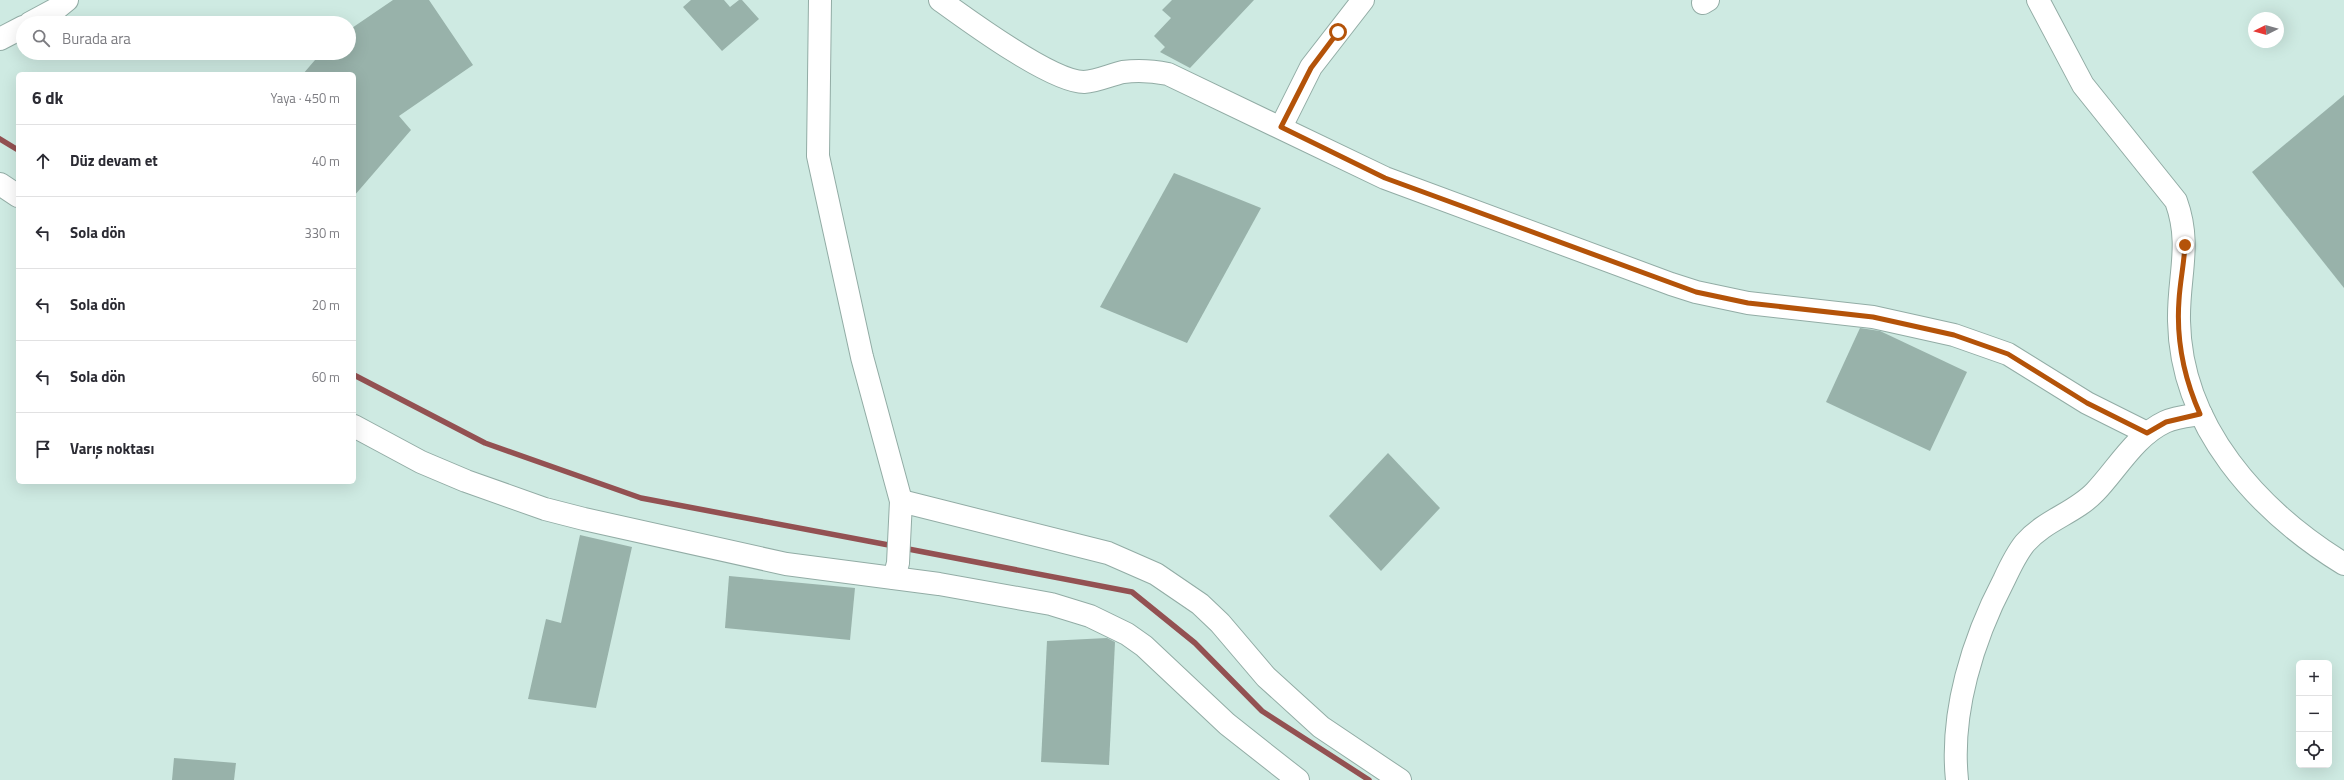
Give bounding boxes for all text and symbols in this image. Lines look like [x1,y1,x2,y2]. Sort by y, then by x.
north arrow [2248,12,2284,48]
search box [16,16,356,60]
route start [1329,23,1347,41]
icon: search [30,27,52,49]
text: Burada ara [62,27,131,50]
text: 6 dk [32,85,63,111]
text: Yaya · 450 m [271,88,340,108]
text: Düz devam et [70,149,158,172]
icon: ahead [32,150,54,172]
text: 40 m [312,151,340,171]
text: Sola dön [70,221,126,244]
icon: left [32,222,54,244]
text: 330 m [304,223,340,243]
route end [2176,236,2194,254]
text: Sola dön [70,293,126,316]
icon: left [32,294,54,316]
text: 20 m [312,295,340,315]
text: Sola dön [70,365,126,388]
icon: left [32,366,54,388]
text: 60 m [312,367,340,387]
text: Varış noktası [70,437,154,460]
icon: arrive [32,438,54,460]
map controls [2296,660,2332,768]
button: + [2296,660,2332,696]
button: − [2296,696,2332,732]
button: locate [2296,732,2332,768]

